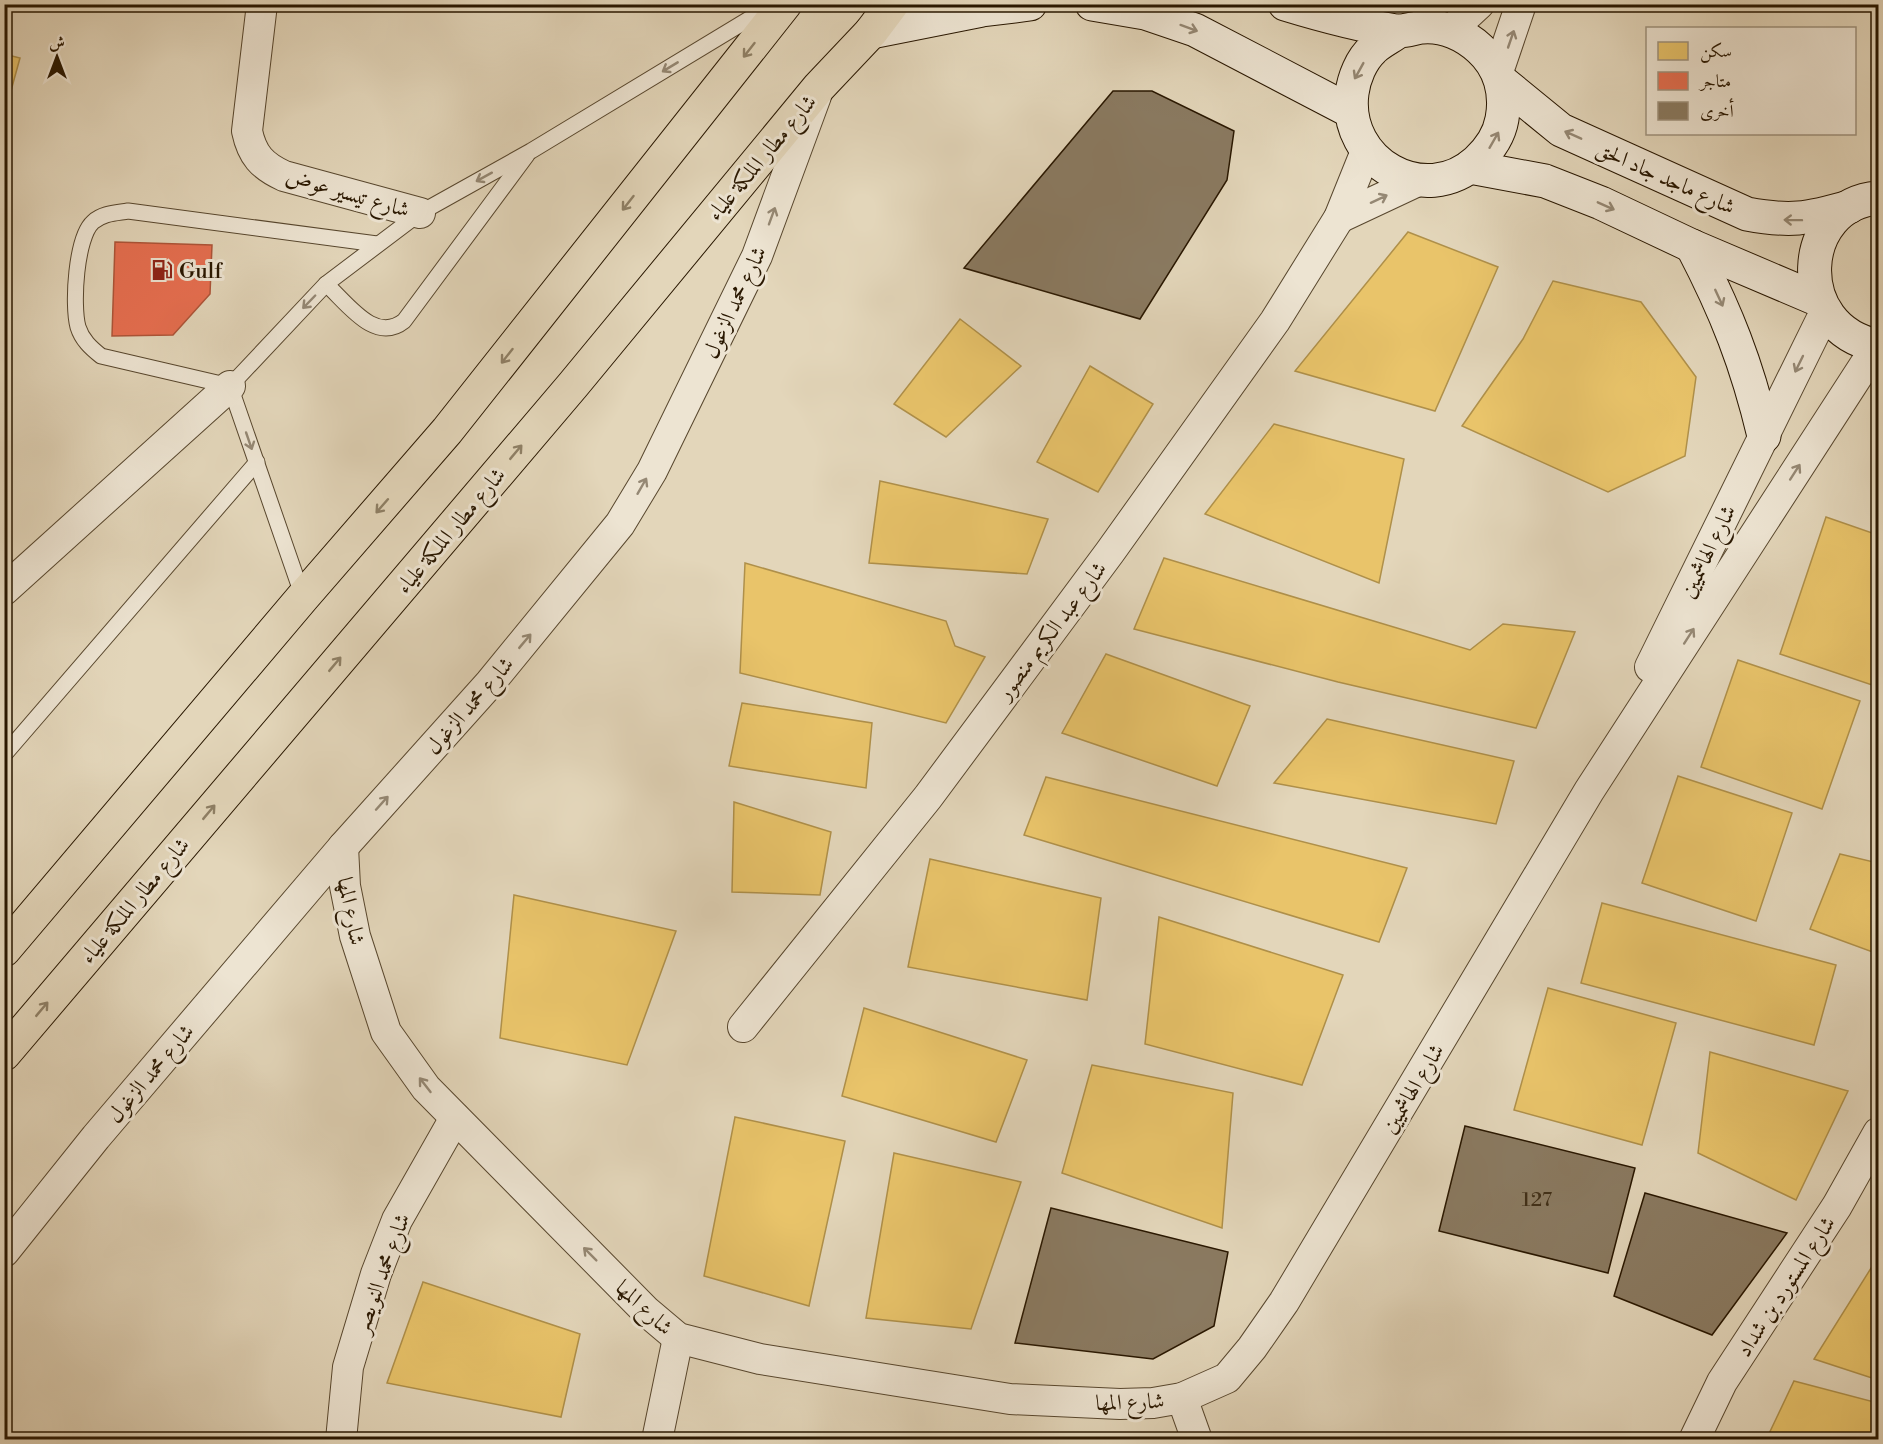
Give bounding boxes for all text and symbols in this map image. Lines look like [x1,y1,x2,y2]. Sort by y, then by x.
one-way arrow [1179,24,1198,35]
north arrow [27,27,87,87]
legend [1646,27,1856,135]
one-way arrow [1506,30,1517,49]
text: ش [49,33,65,53]
text: سكن [1700,40,1732,63]
one-way arrow [742,42,755,58]
one-way arrow [662,61,679,73]
one-way arrow [1353,62,1365,79]
text: متاجر [1698,70,1731,93]
street label: شارع مطار الملكة علياء [701,89,826,229]
text: أخرى [1700,98,1735,123]
one-way arrow [1565,129,1583,140]
one-way arrow [1488,132,1500,149]
street label: شارع ماجد جاد الحق [1590,136,1739,225]
street label: شارع تيسير عوض [282,163,413,228]
one-way arrow [476,171,493,183]
one-way arrow [1370,193,1388,205]
one-way arrow [621,195,634,211]
one-way arrow [1597,200,1615,212]
one-way arrow [767,207,778,226]
one-way arrow [1783,214,1803,225]
street label: شارع محمد الزغول [698,242,777,365]
fuel station icon: Gulf [150,258,174,282]
place label: Gulf [179,258,223,285]
one-way arrow [1713,288,1725,306]
one-way arrow [302,295,317,310]
one-way arrow [500,348,513,364]
one-way arrow [1792,355,1804,373]
one-way arrow [245,431,256,450]
one-way arrow [510,444,523,460]
street label: شارع مطار الملكة علياء [390,462,515,602]
one-way arrow [1788,464,1801,481]
one-way arrow [637,478,649,495]
one-way arrow [375,498,389,513]
street label: شارع الهاشميين [1674,501,1746,604]
street label: شارع عبد الكريم منصور [990,556,1117,710]
one-way arrow [1683,628,1695,645]
one-way arrow [518,634,532,649]
street label: شارع محمد الزغول [420,651,523,763]
one-way arrow [329,656,342,672]
one-way arrow [375,796,389,811]
one-way arrow [202,805,216,820]
street label: شارع مطار الملكة علياء [74,832,199,972]
street label: شارع المها [327,875,370,948]
one-way arrow [35,1001,48,1017]
street label: شارع محمد الزغول [102,1019,203,1132]
street label: شارع الهاشميين [1376,1039,1454,1141]
one-way arrow [418,1077,431,1093]
house number: 127 [1522,1188,1552,1213]
street label: شارع محمد النويصر [348,1210,420,1340]
street label: شارع المستورد بن شداد [1731,1211,1845,1364]
one-way arrow [583,1247,597,1262]
street label: شارع المها [607,1275,678,1344]
street label: شارع المها [1095,1388,1165,1421]

